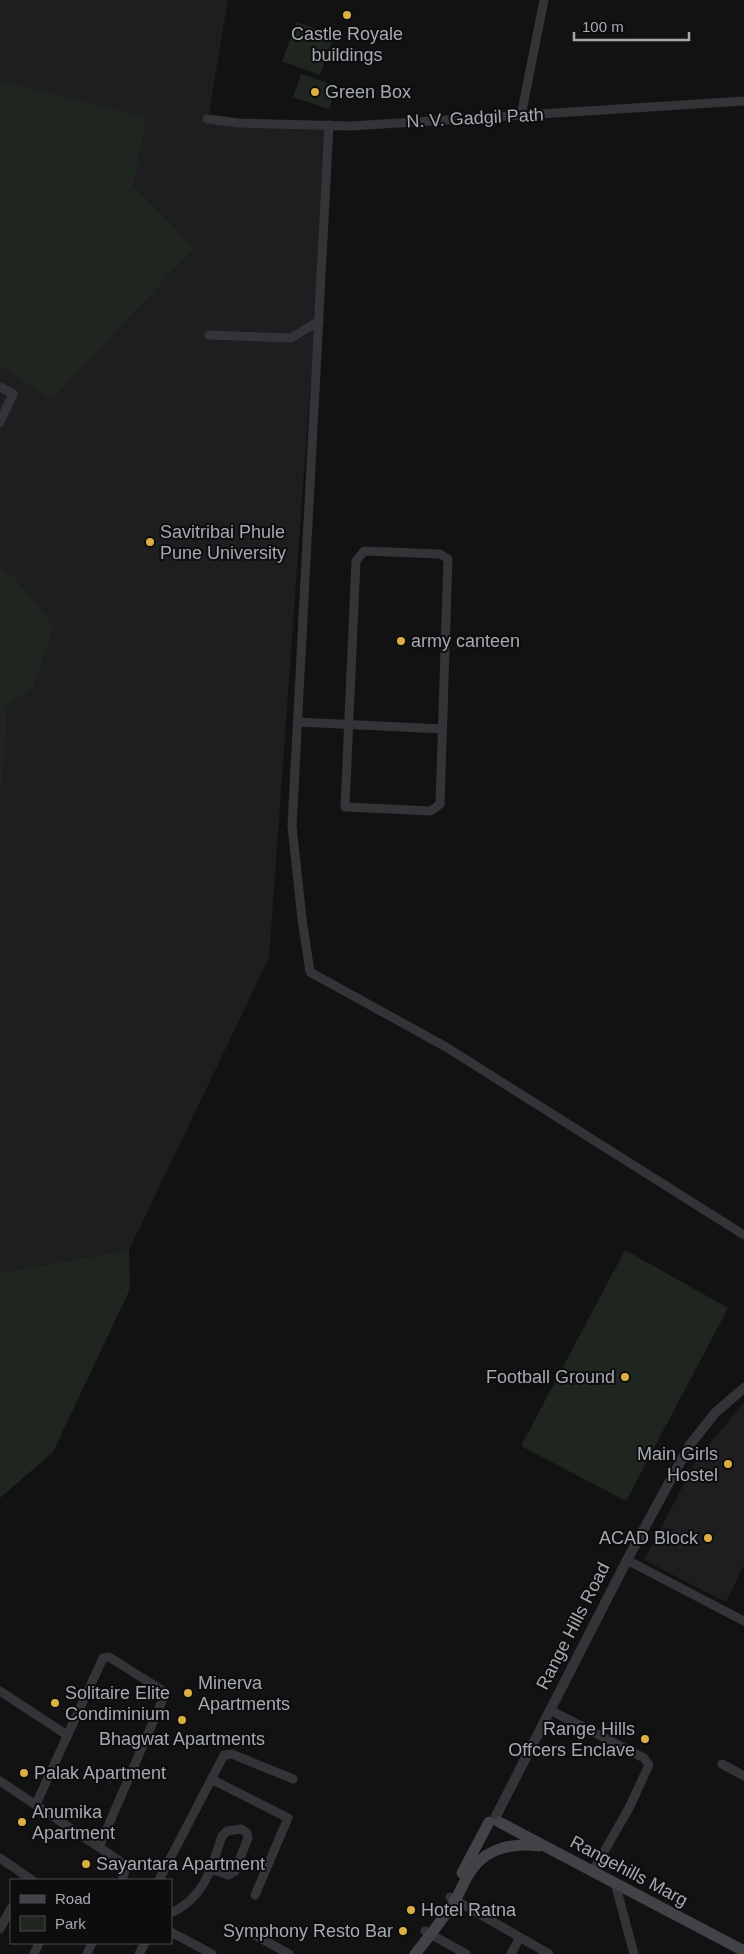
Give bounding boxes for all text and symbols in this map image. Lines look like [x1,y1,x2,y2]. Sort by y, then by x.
marker: Castle Royale buildings [341,9,353,21]
scale bar [574,10,689,42]
text: 100 m [582,18,624,35]
place label: Castle Royale buildings [291,24,403,65]
place label: Green Box [325,82,411,102]
marker: Green Box [309,86,321,98]
street label: N. V. Gadgil Path [406,104,544,132]
place label: Savitribai Phule Pune University [160,522,286,563]
marker: Savitribai Phule Pune University [144,536,156,548]
place label: army canteen [411,631,520,651]
marker: army canteen [395,635,407,647]
place label: Football Ground [486,1367,615,1387]
marker: Football Ground [619,1371,631,1383]
place label: Main Girls Hostel [637,1444,718,1485]
marker: Main Girls Hostel [722,1458,734,1470]
place label: ACAD Block [599,1528,699,1548]
marker: ACAD Block [702,1532,714,1544]
street label: Range Hills Road [532,1559,614,1693]
place label: Minerva Apartments [198,1673,290,1714]
place label: Solitaire Elite Condiminium [65,1683,170,1724]
marker: Minerva Apartments [182,1687,194,1699]
marker: Solitaire Elite Condiminium [49,1697,61,1709]
marker: Bhagwat Apartments [176,1714,188,1726]
place label: Range Hills Offcers Enclave [508,1719,635,1760]
place label: Bhagwat Apartments [99,1729,265,1749]
marker: Range Hills Offcers Enclave [639,1733,651,1745]
place label: Palak Apartment [34,1763,166,1783]
marker: Palak Apartment [18,1767,30,1779]
place label: Anumika Apartment [32,1802,115,1843]
marker: Anumika Apartment [16,1816,28,1828]
street label: Rangehills Marg [567,1832,691,1910]
place label: Sayantara Apartment [96,1854,265,1874]
marker: Sayantara Apartment [80,1858,92,1870]
legend [10,1879,172,1944]
text: Road [55,1890,91,1907]
place label: Hotel Ratna [421,1900,517,1920]
marker: Hotel Ratna [405,1904,417,1916]
text: Park [55,1915,86,1932]
place label: Symphony Resto Bar [223,1921,393,1941]
marker: Symphony Resto Bar [397,1925,409,1937]

